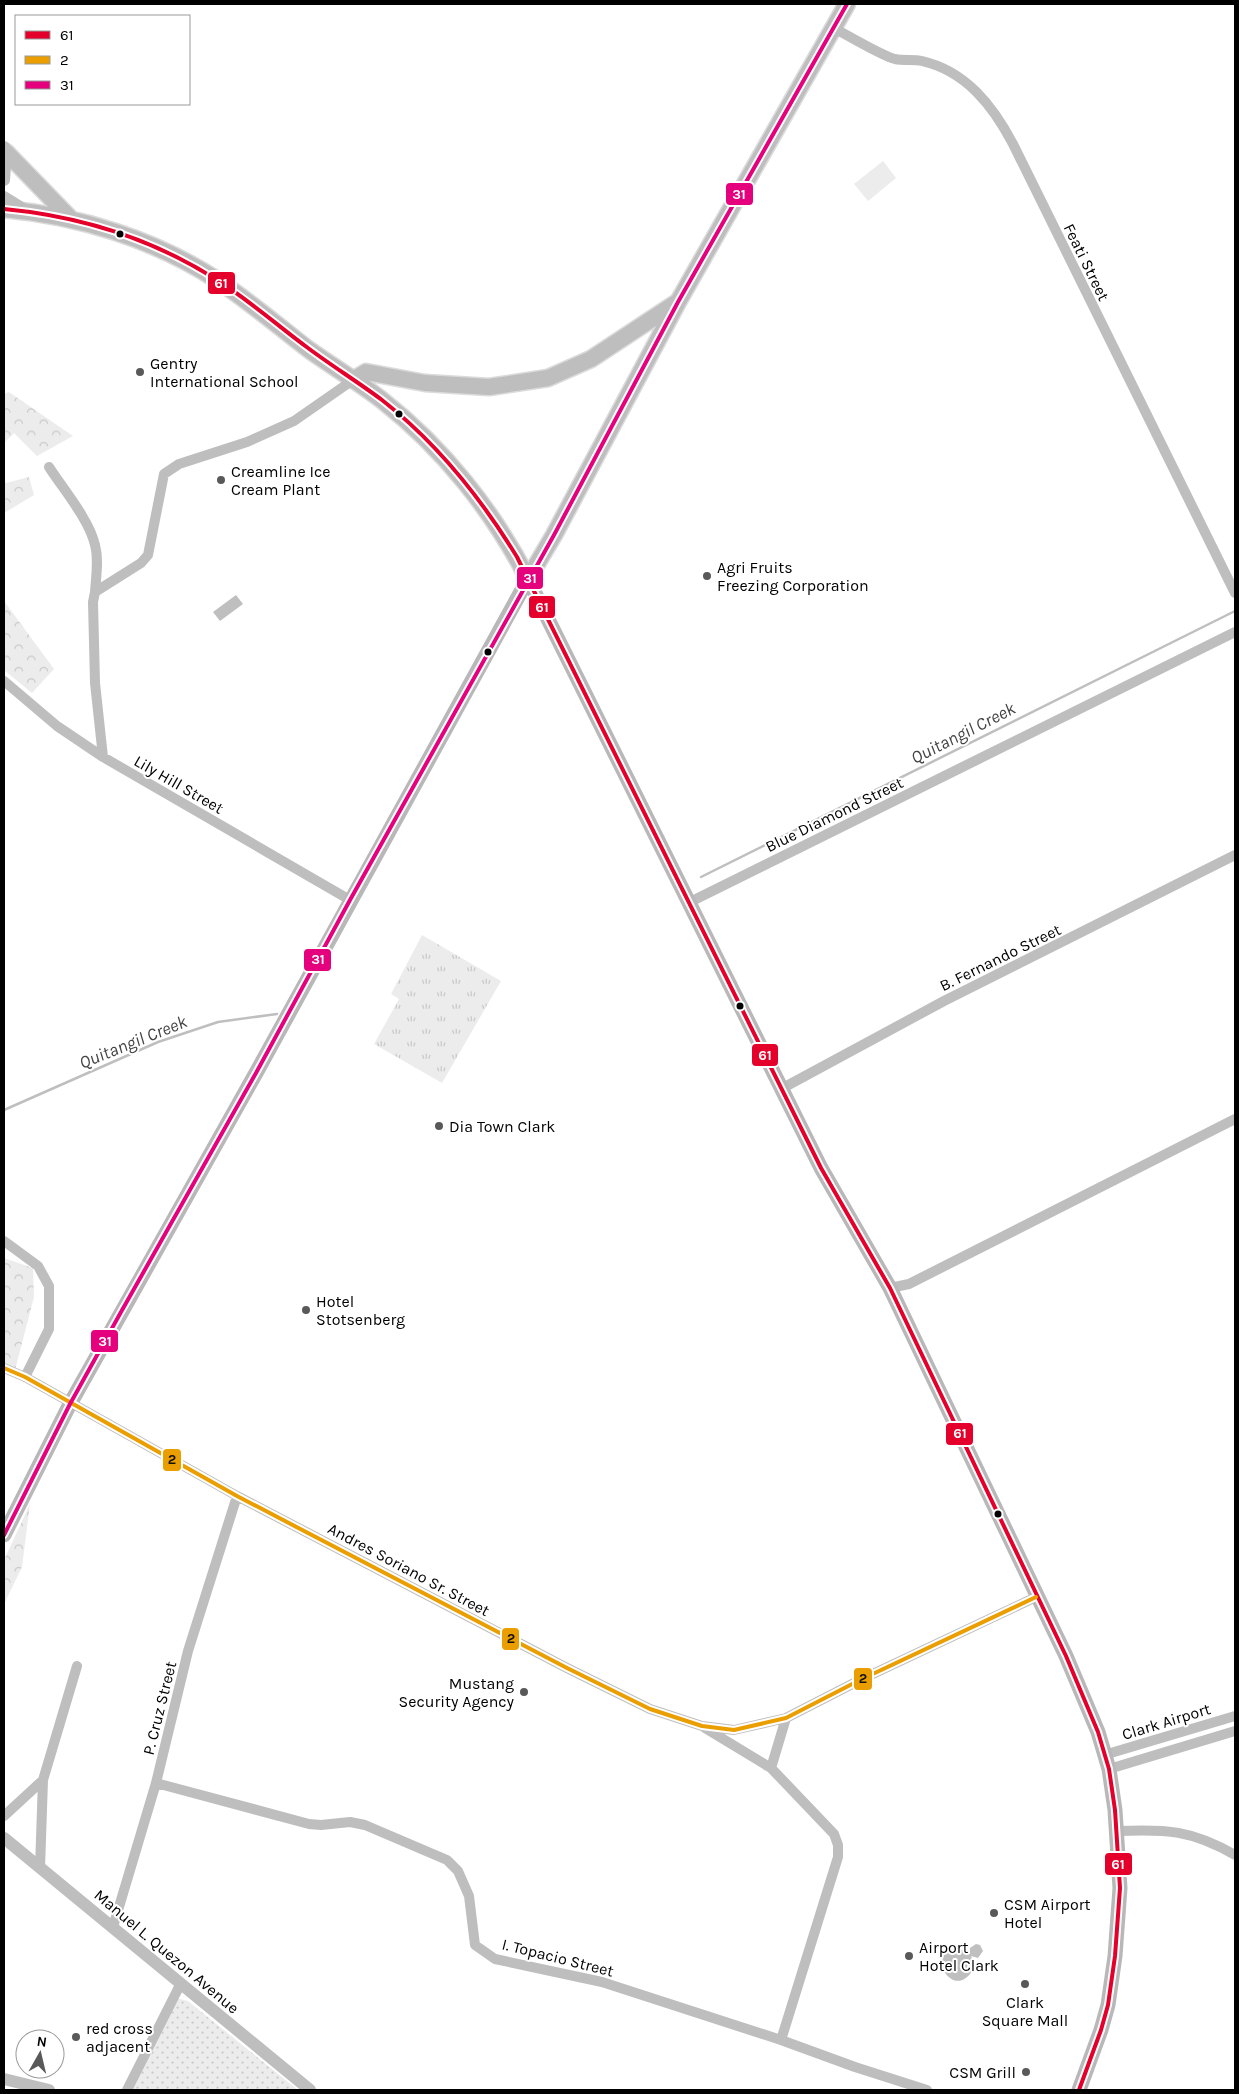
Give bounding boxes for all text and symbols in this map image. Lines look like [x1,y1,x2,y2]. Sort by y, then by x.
legend [15,15,190,105]
text: 61 [60,26,74,44]
text: 2 [60,51,69,69]
text: 31 [60,76,74,94]
line badge: 31 [725,182,754,206]
text: 31 [732,186,746,203]
street label: Feati Street [1060,221,1113,304]
unlabelled marker [115,229,125,239]
line badge: 61 [207,271,236,295]
text: 61 [214,275,228,292]
place label: Gentry International School [150,354,298,391]
marker: Gentry International School [134,366,146,378]
unlabelled marker [394,409,404,419]
place label: Creamline Ice Cream Plant [231,462,330,499]
marker: Creamline Ice Cream Plant [215,474,227,486]
place label: Agri Fruits Freezing Corporation [717,558,869,595]
line badge: 31 [516,566,544,590]
text: 31 [523,570,537,587]
marker: Agri Fruits Freezing Corporation [701,570,713,582]
line badge: 61 [528,595,556,619]
text: 61 [535,599,549,616]
unlabelled marker [483,647,493,657]
water label: Quitangil Creek [907,697,1020,769]
street label: Lily Hill Street [131,751,227,818]
street label: Blue Diamond Street [762,773,906,856]
street label: B. Fernando Street [936,920,1064,995]
line badge: 31 [303,948,332,972]
text: 31 [311,951,325,968]
unlabelled marker [735,1001,745,1011]
water label: Quitangil Creek [76,1010,191,1074]
line badge: 61 [751,1043,779,1067]
text: 61 [758,1047,772,1064]
place label: Dia Town Clark [449,1117,555,1136]
marker: Dia Town Clark [433,1120,445,1132]
place label: Hotel Stotsenberg [316,1292,405,1329]
marker: Hotel Stotsenberg [300,1304,312,1316]
line badge: 31 [90,1329,119,1353]
text: 31 [98,1333,112,1350]
line badge: 61 [945,1422,974,1446]
text: 61 [953,1425,967,1442]
line badge: 2 [162,1448,182,1472]
text: 2 [168,1451,176,1468]
unlabelled marker [993,1509,1003,1519]
street label: Andres Soriano Sr. Street [325,1519,493,1620]
line badge: 2 [501,1627,520,1651]
text: 2 [507,1630,515,1647]
street label: P. Cruz Street [139,1659,180,1757]
line badge: 2 [853,1667,873,1691]
text: 2 [859,1670,867,1687]
place label: Mustang Security Agency [399,1674,515,1711]
marker: Mustang Security Agency [518,1686,530,1698]
street label: Clark Airport [1120,1699,1213,1744]
line badge: 61 [1104,1852,1133,1876]
text: 61 [1111,1856,1125,1873]
street label: Manuel L. Quezon Avenue [90,1885,243,2018]
place label: CSM Airport Hotel [1004,1895,1090,1932]
marker: CSM Airport Hotel [988,1907,1000,1919]
street label: I. Topacio Street [500,1934,616,1981]
place label: Airport Hotel Clark [919,1938,999,1975]
marker: Airport Hotel Clark [903,1950,915,1962]
marker: Clark Square Mall [1019,1978,1031,1990]
place label: Clark Square Mall [982,1993,1068,2030]
place label: red cross adjacent [86,2019,153,2056]
north arrow [15,2029,65,2079]
marker: red cross adjacent [70,2031,82,2043]
text: N [36,2033,48,2051]
place label: CSM Grill [949,2063,1016,2082]
marker: CSM Grill [1020,2066,1032,2078]

